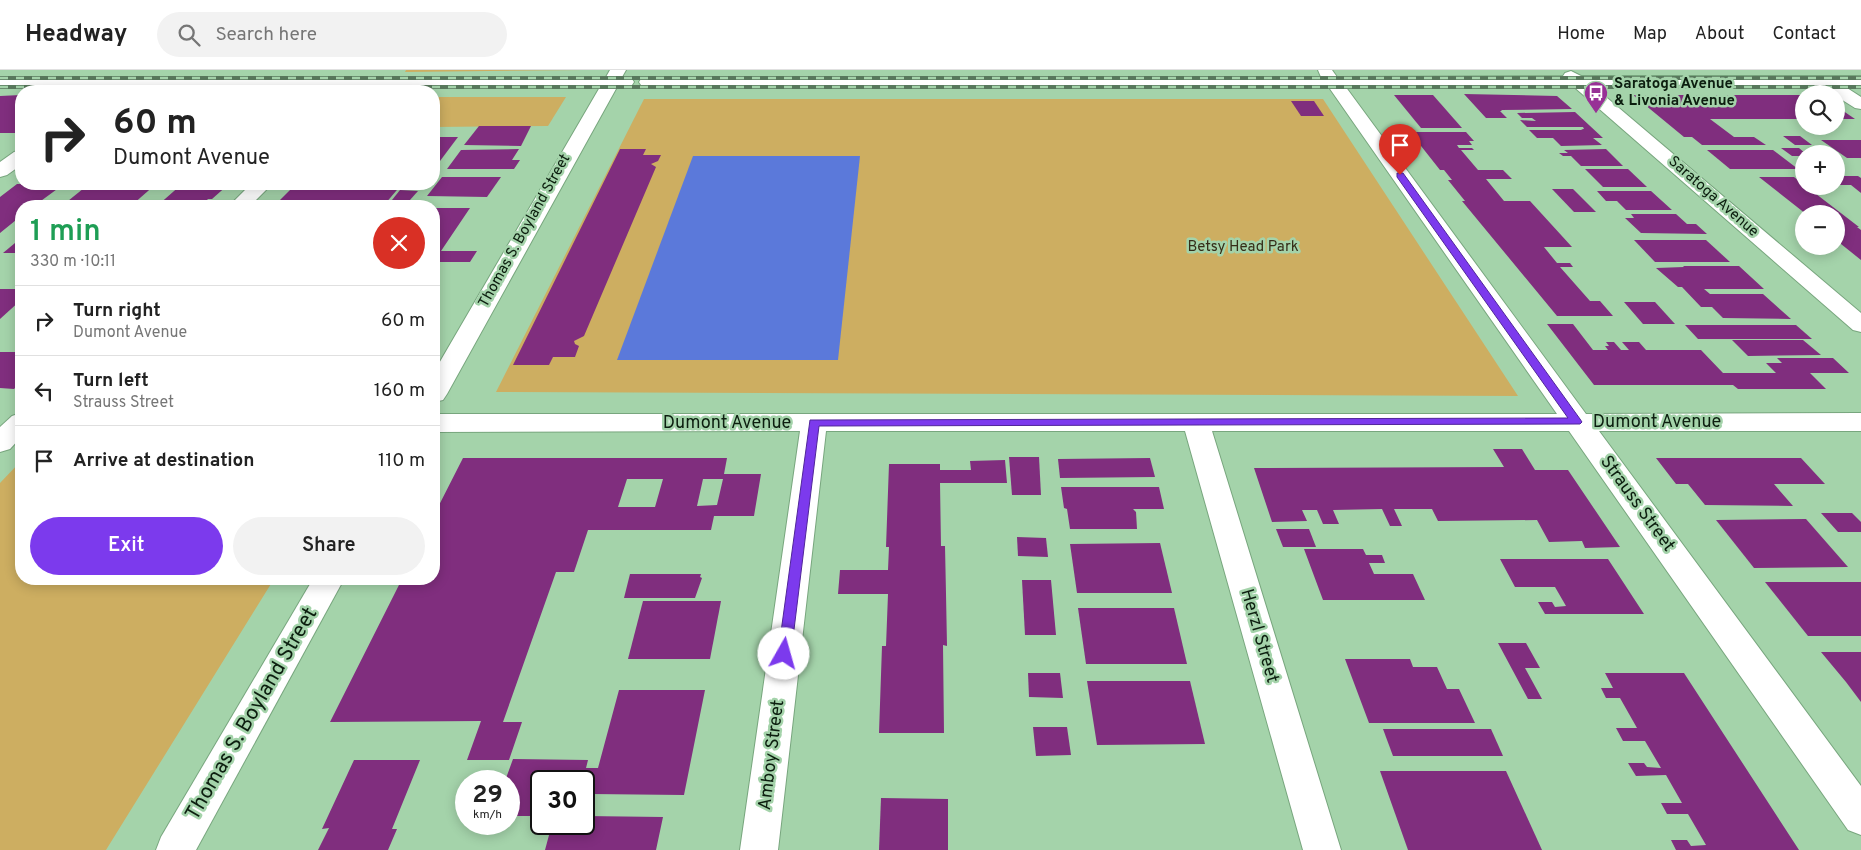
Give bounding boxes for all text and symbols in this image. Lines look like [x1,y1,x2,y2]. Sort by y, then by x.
search box [157,12,507,57]
text: Headway [25,20,127,50]
icon: search [175,21,203,49]
text: Search here [215,23,317,47]
text: Home [1557,23,1605,46]
text: Map [1633,23,1667,46]
text: About [1695,23,1744,46]
text: Contact [1772,23,1836,46]
place label: Saratoga Avenue & Livonia Avenue [1614,75,1735,111]
bus stop icon: Saratoga Avenue & Livonia Avenue [1583,80,1609,114]
map controls [1795,85,1845,255]
button: search [1795,85,1845,135]
text: 60 m [113,102,197,146]
icon: right [30,105,95,170]
pin [1379,124,1421,175]
icon: arrive [1386,131,1414,159]
text: Dumont Avenue [113,145,270,172]
button: + [1795,145,1845,195]
street label: Thomas S. Boyland Street [475,151,575,311]
street label: Saratoga Avenue [1664,152,1762,242]
button: − [1795,205,1845,255]
text: 1 min [30,214,101,251]
button: close [373,217,425,269]
park label: Betsy Head Park [1187,238,1299,257]
text: 330 m · 10:11 [30,252,116,272]
text: Turn right [73,299,161,323]
icon: right [30,307,58,335]
text: 60 m [381,309,425,333]
text: Dumont Avenue [73,323,187,343]
text: Turn left [73,369,149,393]
icon: left [30,377,58,405]
text: 160 m [374,379,425,403]
text: Strauss Street [73,393,174,413]
street label: Dumont Avenue [1593,411,1721,434]
street label: Dumont Avenue [663,412,791,435]
icon: arrive [30,447,58,475]
text: Arrive at destination [73,449,254,473]
text: 110 m [378,449,425,473]
street label: Strauss Street [1594,451,1680,557]
button: Exit [30,517,223,575]
button: Share [233,517,425,575]
street label: Herzl Street [1235,586,1283,686]
street label: Thomas S. Boyland Street [180,603,324,825]
position arrow [757,627,809,679]
street label: Amboy Street [754,698,790,812]
speed limit sign: 30 [530,770,595,835]
text: 29 [472,780,503,812]
text: km/h [473,807,502,823]

